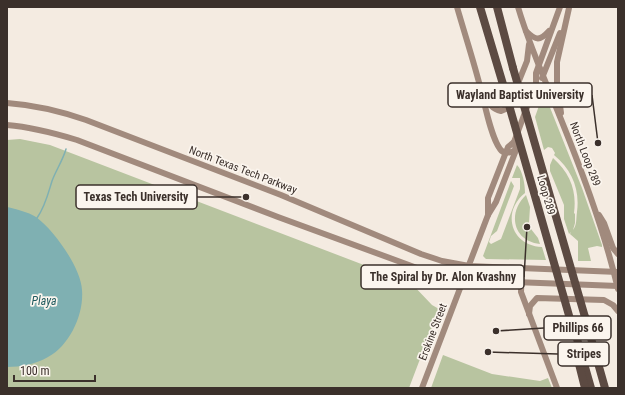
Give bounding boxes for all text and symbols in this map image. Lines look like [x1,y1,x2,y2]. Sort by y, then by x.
callout: Wayland Baptist University [448,83,592,107]
text: Wayland Baptist University [456,88,585,102]
street label: North Loop 289 [567,120,603,188]
street label: North Texas Tech Parkway [187,143,299,197]
street label: Loop 289 [534,174,558,216]
callout: Texas Tech University [76,185,197,209]
text: Texas Tech University [84,190,189,204]
callout: The Spiral by Dr. Alon Kvashny [361,265,524,289]
text: The Spiral by Dr. Alon Kvashny [370,270,517,284]
water label: Playa [32,294,56,308]
street label: Erskine Street [416,302,450,362]
callout: Phillips 66 [544,316,611,340]
text: Phillips 66 [552,321,604,335]
callout: Stripes [558,342,609,366]
text: Stripes [567,347,602,361]
scale bar [14,357,95,383]
text: 100 m [20,364,50,378]

